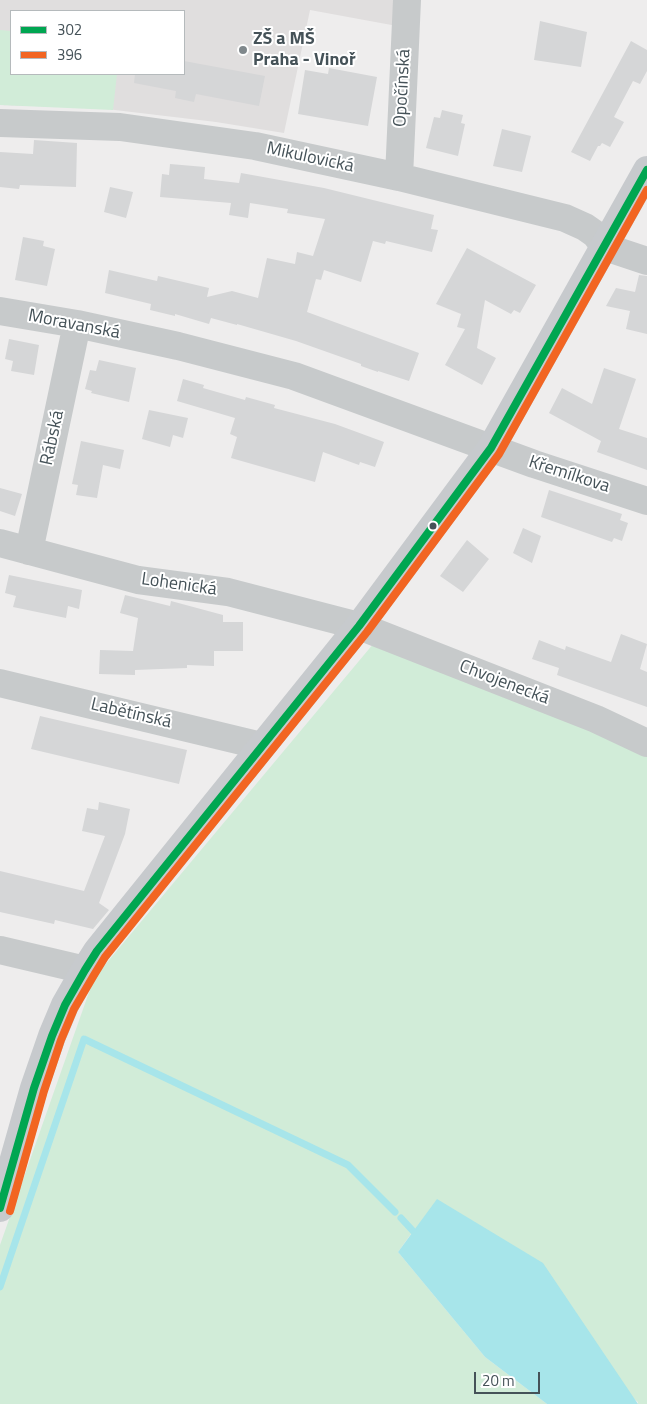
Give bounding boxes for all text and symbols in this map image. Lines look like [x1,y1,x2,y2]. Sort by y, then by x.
legend [10,10,185,75]
text: 302 [57,18,82,41]
place label: ZŠ a MŠ Praha - Vinoř [253,29,356,72]
text: 396 [57,43,82,66]
marker: ZŠ a MŠ Praha - Vinoř [237,44,249,56]
street label: Opočínská [390,48,416,128]
street label: Mikulovická [264,138,356,178]
street label: Moravanská [26,306,122,344]
street label: Rábská [37,409,69,467]
street label: Křemílkova [526,452,612,498]
unlabelled marker [428,521,438,531]
street label: Lohenická [140,569,218,601]
street label: Chvojenecká [456,656,552,710]
street label: Labětínská [89,694,173,734]
scale bar [477,1362,543,1394]
text: 20 m [482,1369,515,1392]

